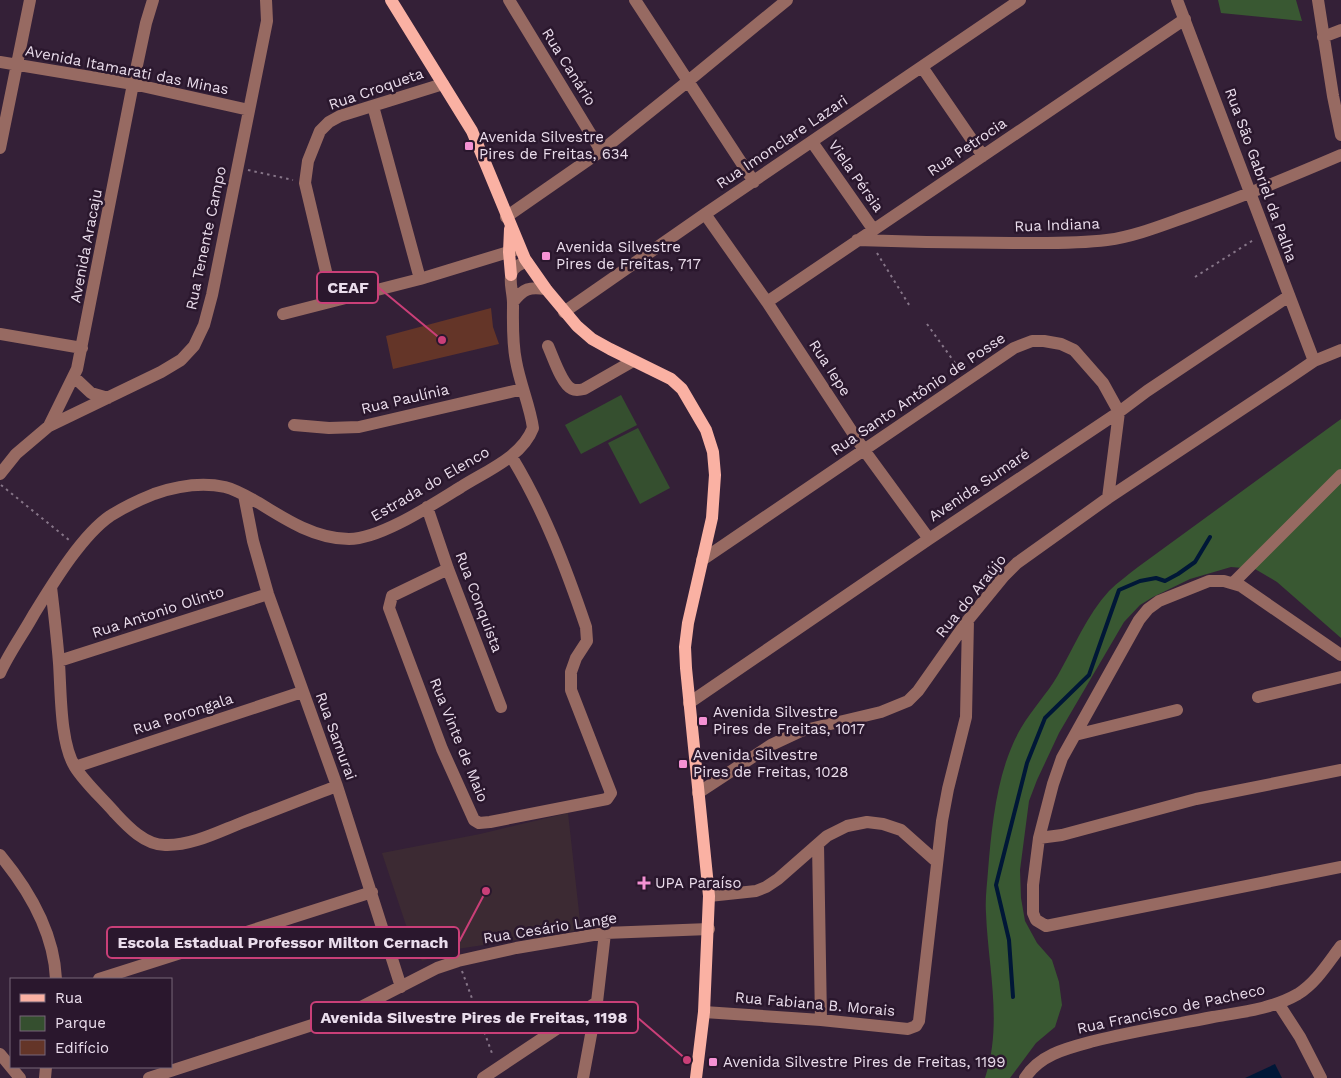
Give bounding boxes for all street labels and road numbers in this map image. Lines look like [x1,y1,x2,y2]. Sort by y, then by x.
street label: Rua Canário [538,25,600,109]
street label: Avenida Itamarati das Minas [24,41,230,99]
street label: Rua Croqueta [326,64,426,114]
street label: Rua São Gabriel da Palha [1221,86,1301,265]
street label: Rua Imonclare Lazari [713,91,851,193]
street label: Rua Petrocia [924,114,1011,180]
street label: Viela Pérsia [825,136,888,216]
street label: Rua Tenente Campo [182,164,230,312]
street label: Avenida Aracaju [66,188,106,304]
street label: Rua Indiana [1014,214,1101,235]
street label: Rua Santo Antônio de Posse [827,329,1009,459]
street label: Rua Iepe [805,337,855,399]
street label: Rua Paulínia [359,380,451,418]
street label: Estrada do Elenco [368,443,492,525]
street label: Avenida Sumaré [925,445,1033,525]
street label: Rua Conquista [452,549,507,655]
street label: Rua do Araújo [932,551,1010,641]
street label: Rua Antonio Olinto [90,582,226,642]
street label: Rua Vinte de Maio [426,675,492,805]
street label: Rua Porongala [131,689,236,739]
street label: Rua Samurai [312,690,360,782]
street label: Rua Cesário Lange [482,909,618,947]
street label: Rua Francisco de Pacheco [1075,980,1267,1038]
street label: Rua Fabiana B. Morais [734,988,896,1020]

